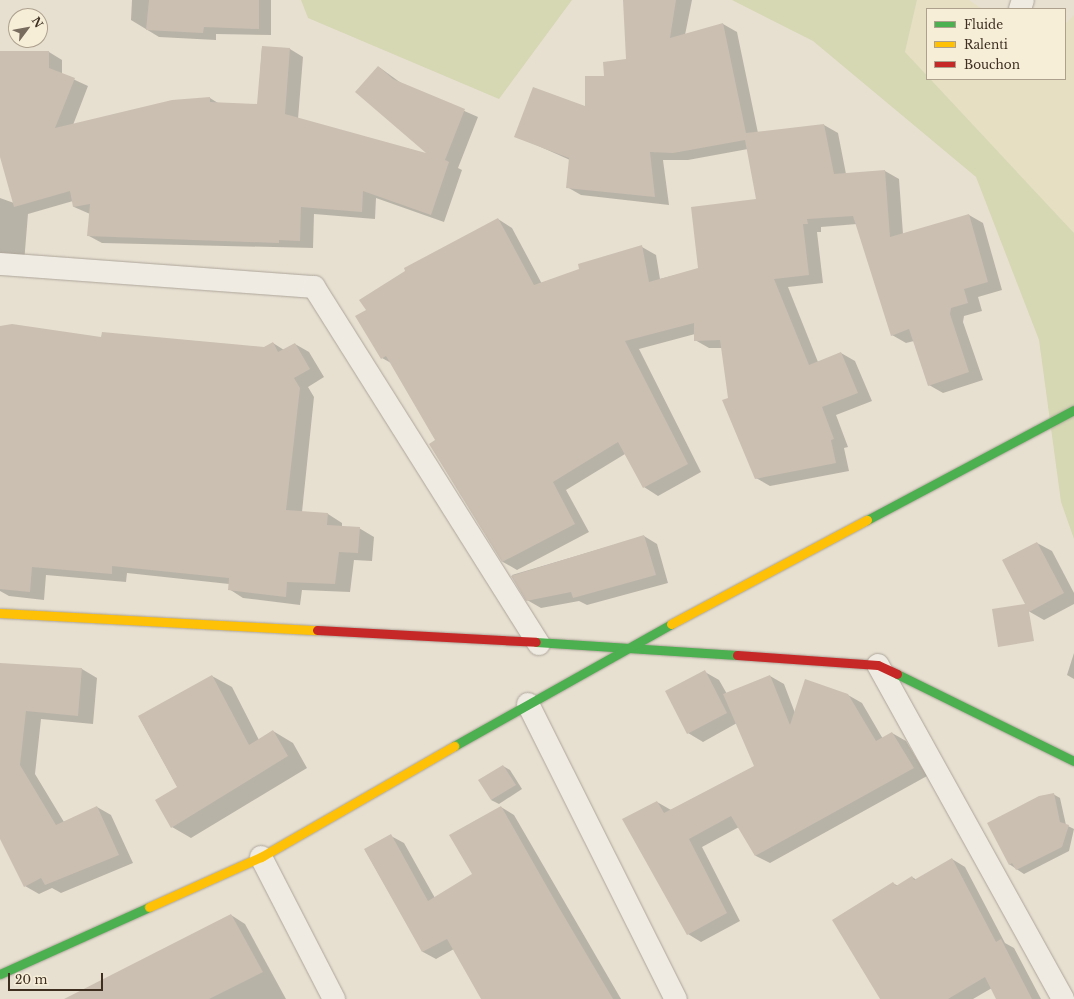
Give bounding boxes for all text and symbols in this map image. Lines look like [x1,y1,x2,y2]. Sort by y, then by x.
north arrow [8,8,48,48]
legend [926,8,1066,80]
text: N [29,14,46,30]
text: Fluide [964,17,1003,32]
text: Ralenti [964,37,1008,52]
text: Bouchon [964,57,1020,72]
scale bar [10,965,105,991]
text: 20 m [15,972,47,987]

